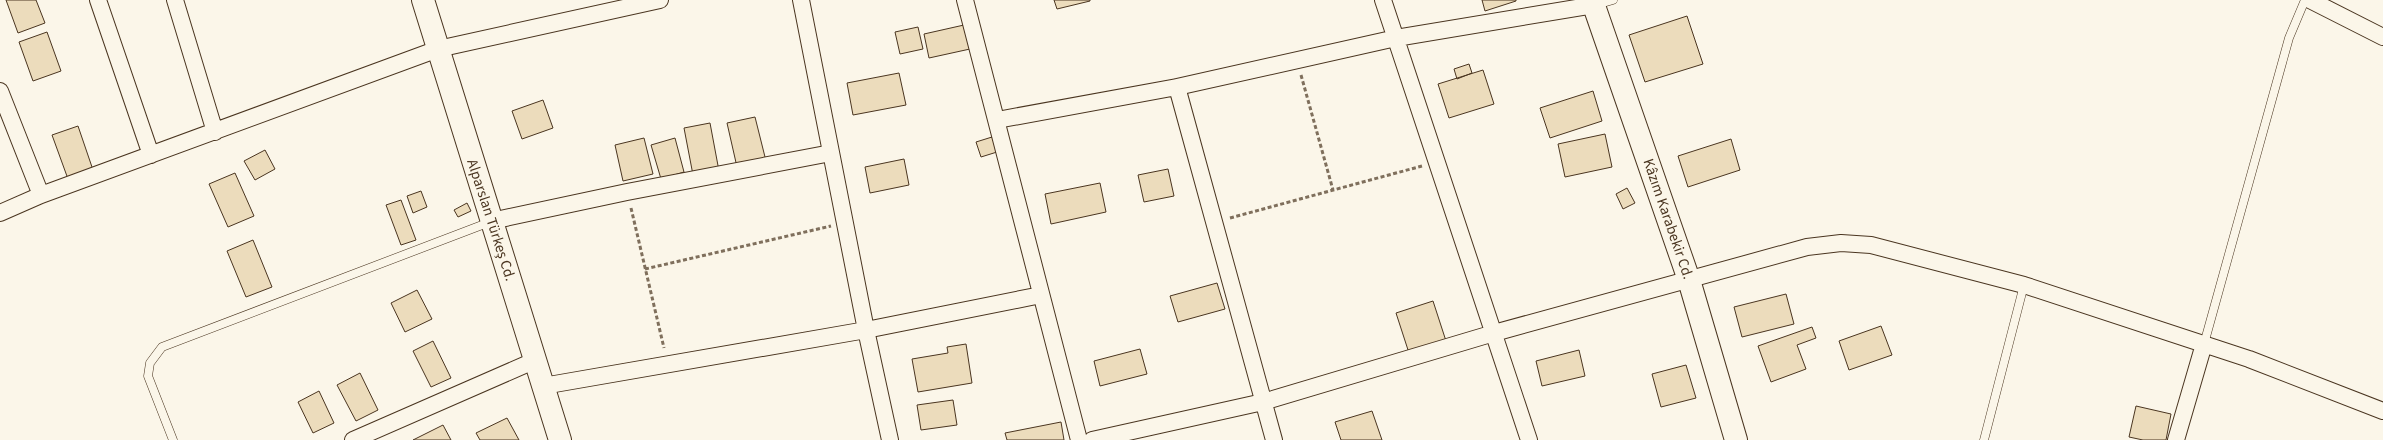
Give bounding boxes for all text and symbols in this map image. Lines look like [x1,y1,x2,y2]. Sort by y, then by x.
street label: Alparslan Türkeş Cd. [461,156,521,284]
street label: Kâzım Karabekir Cd. [1638,156,1698,282]

